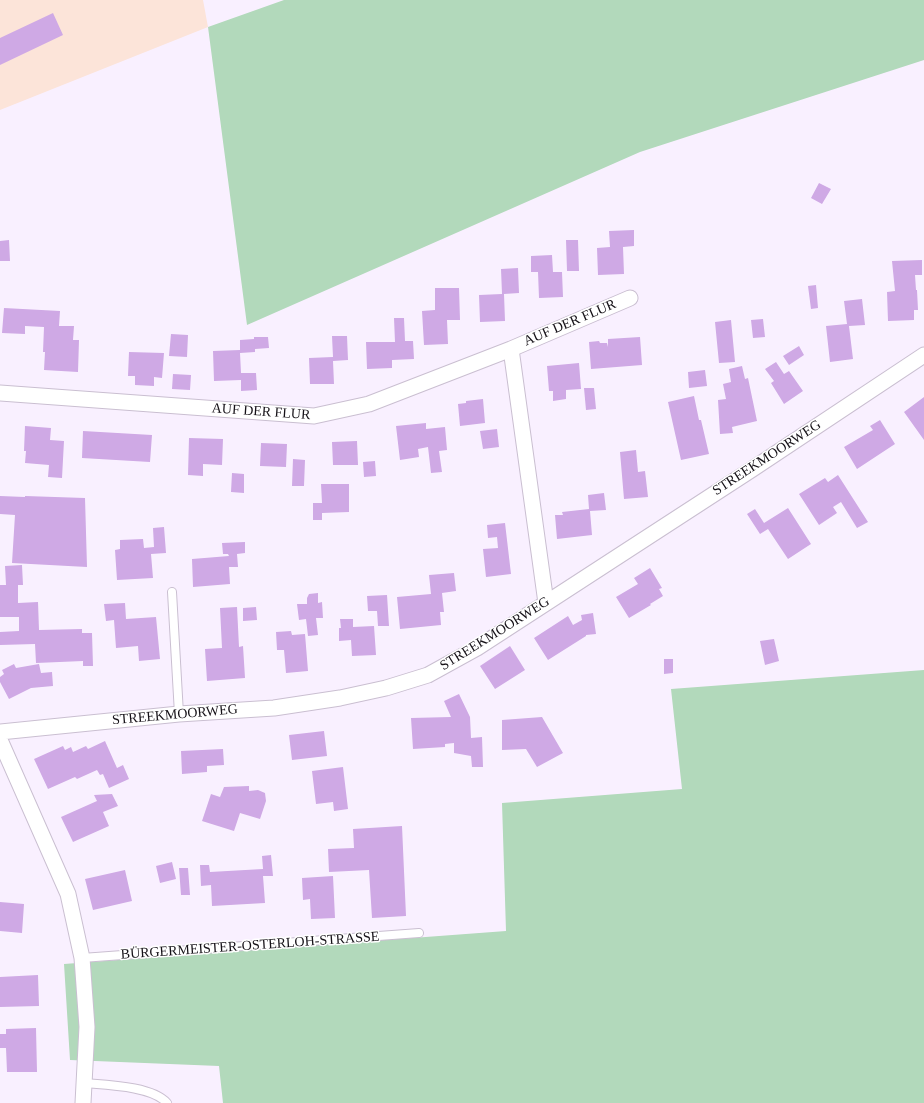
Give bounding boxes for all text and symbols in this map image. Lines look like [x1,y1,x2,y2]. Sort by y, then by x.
street label: AUF DER FLUR [521,296,619,350]
street label: AUF DER FLUR [211,400,311,424]
street label: STREEKMOORWEG [710,417,824,499]
street label: STREEKMOORWEG [437,593,553,675]
street label: STREEKMOORWEG [112,701,238,729]
street label: BÜRGERMEISTER-OSTERLOH-STRASSE [120,929,380,963]

